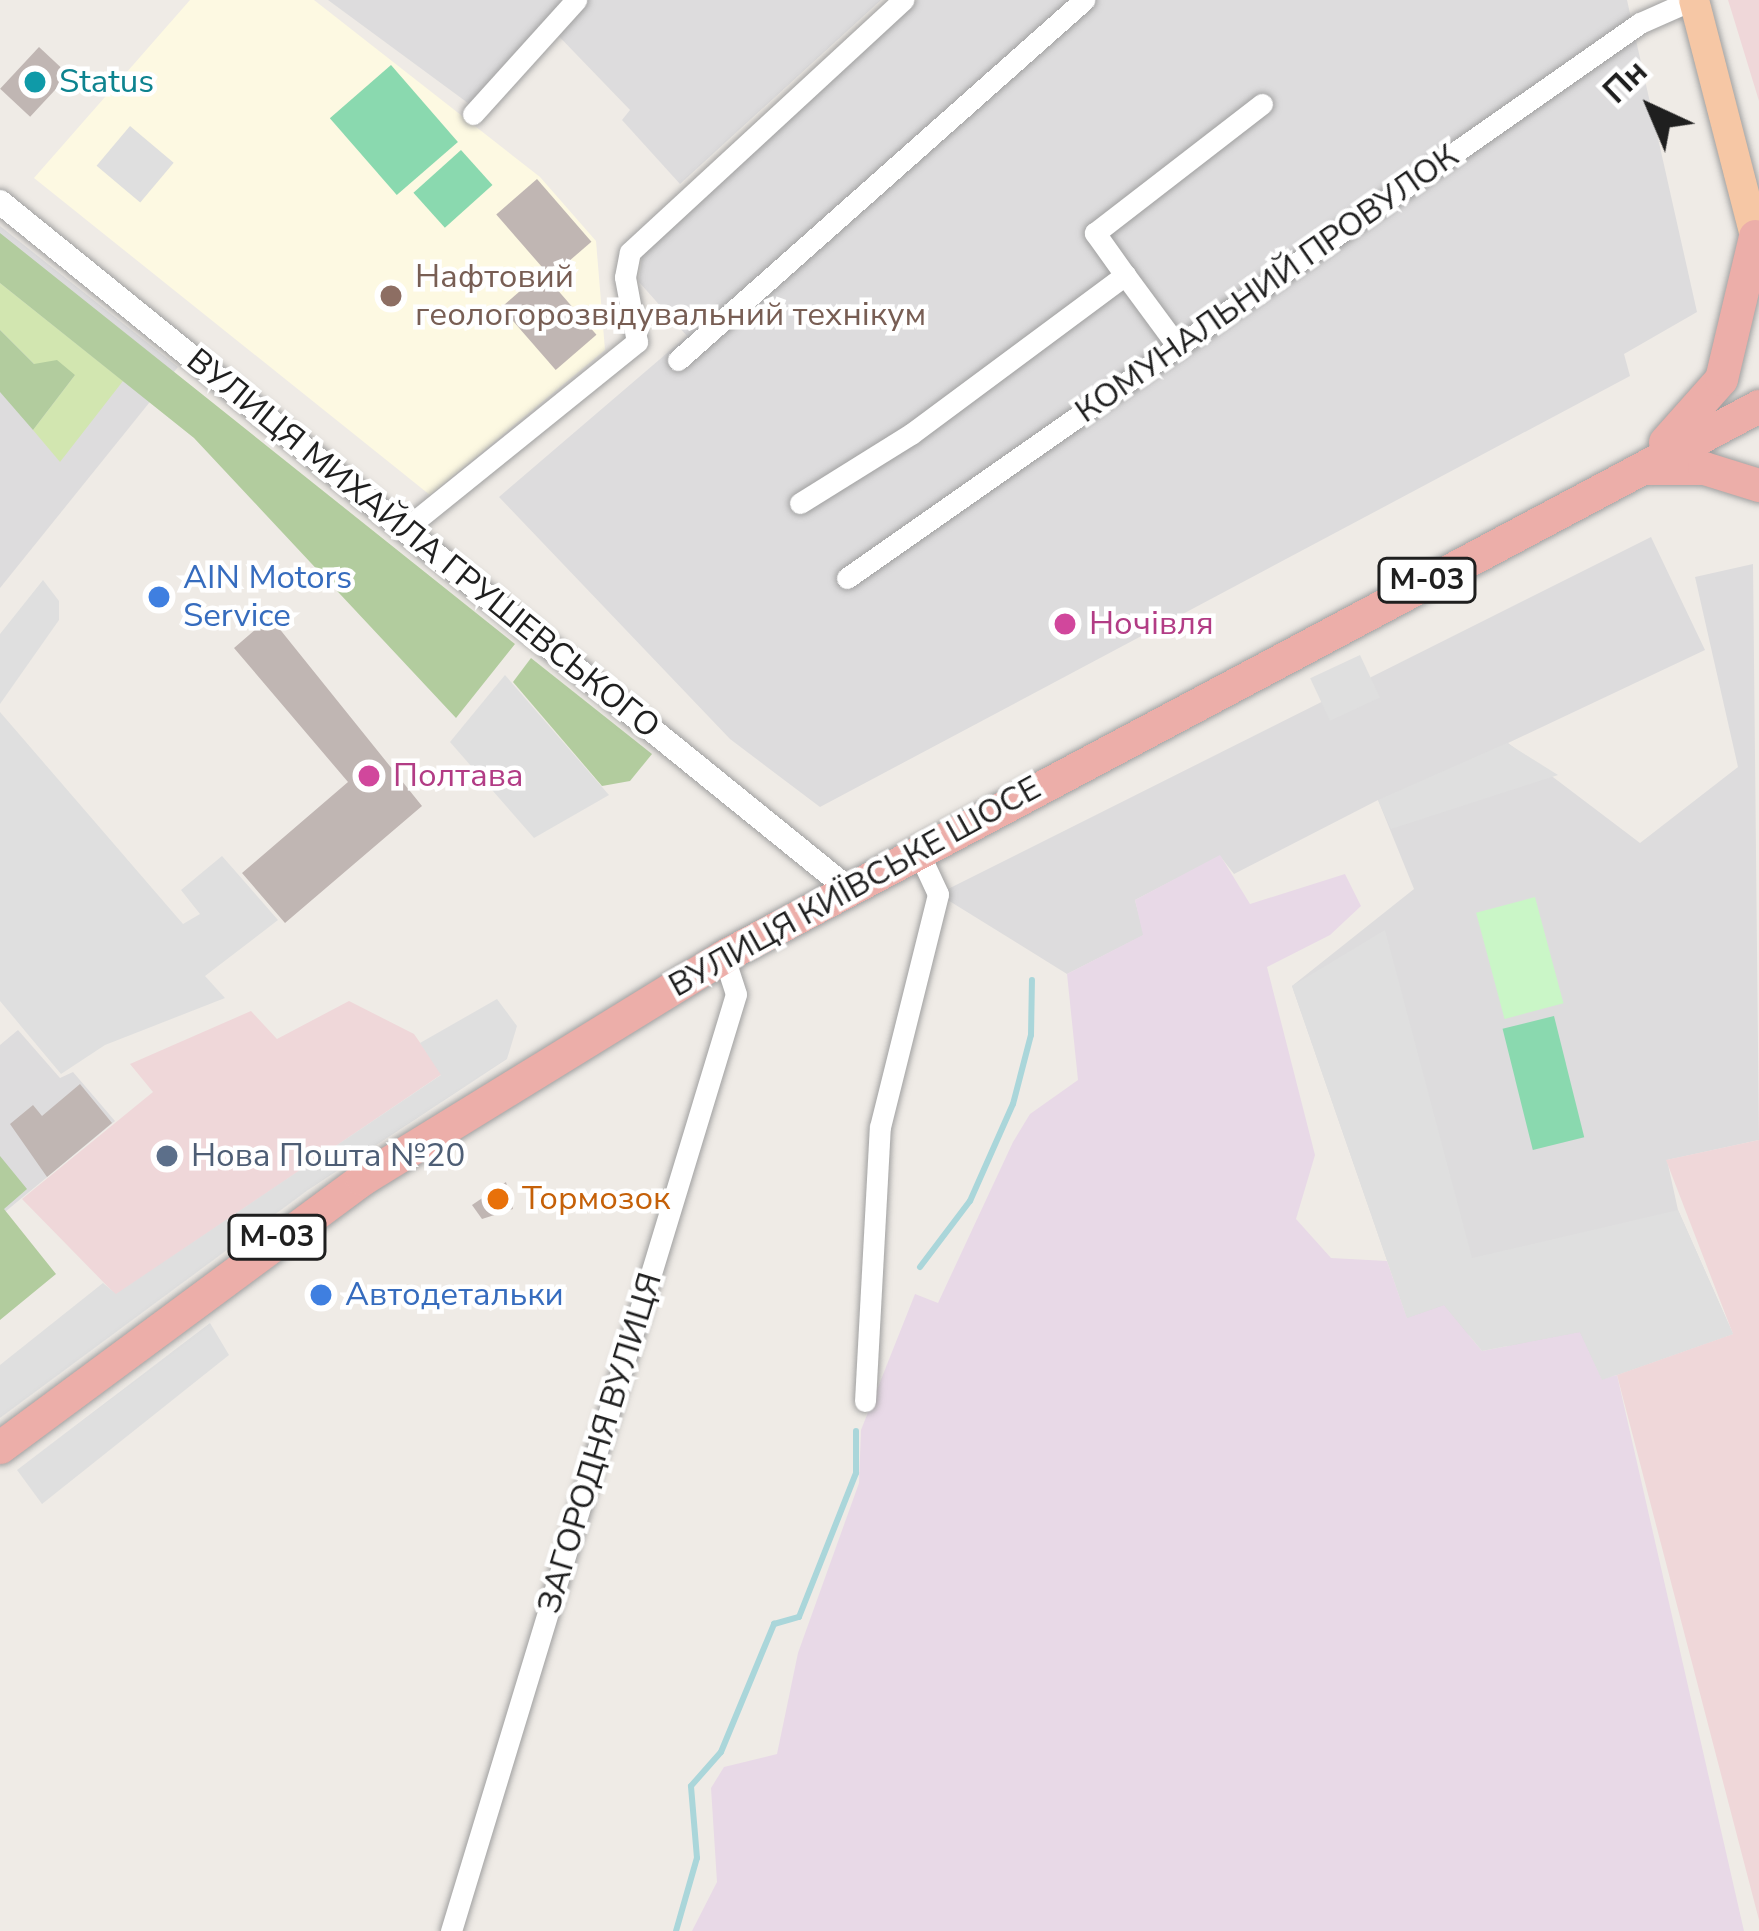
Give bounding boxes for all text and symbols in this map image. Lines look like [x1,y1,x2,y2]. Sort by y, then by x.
north arrow [1591,48,1711,168]
text: Пн [1594,50,1658,114]
place label: Status [59,62,154,102]
marker: Status [22,69,48,95]
street label: КОМУНАЛЬНИЙ ПРОВУЛОК [1068,136,1466,432]
place label: Нафтовий геологорозвідувальний технікум [415,257,926,335]
marker: Нафтовий геологорозвідувальний технікум [378,283,404,309]
street label: ВУЛИЦЯ МИХАЙЛА ГРУШЕВСЬКОГО [179,341,667,747]
road number: М-03 [1376,556,1478,604]
place label: AIN Motors Service [183,558,352,636]
marker: AIN Motors Service [146,584,172,610]
place label: Ночівля [1089,604,1214,644]
marker: Ночівля [1052,611,1078,637]
place label: Полтава [393,756,524,796]
marker: Полтава [356,763,382,789]
street label: ВУЛИЦЯ КИЇВСЬКЕ ШОСЕ [662,768,1048,1006]
place label: Нова Пошта №20 [191,1136,465,1176]
marker: Нова Пошта №20 [154,1143,180,1169]
place label: Тормозок [522,1179,670,1219]
marker: Тормозок [485,1186,511,1212]
road number: М-03 [226,1213,328,1261]
street label: ЗАГОРОДНЯ ВУЛИЦЯ [529,1268,671,1618]
place label: Автодетальки [345,1275,564,1315]
marker: Автодетальки [308,1282,334,1308]

